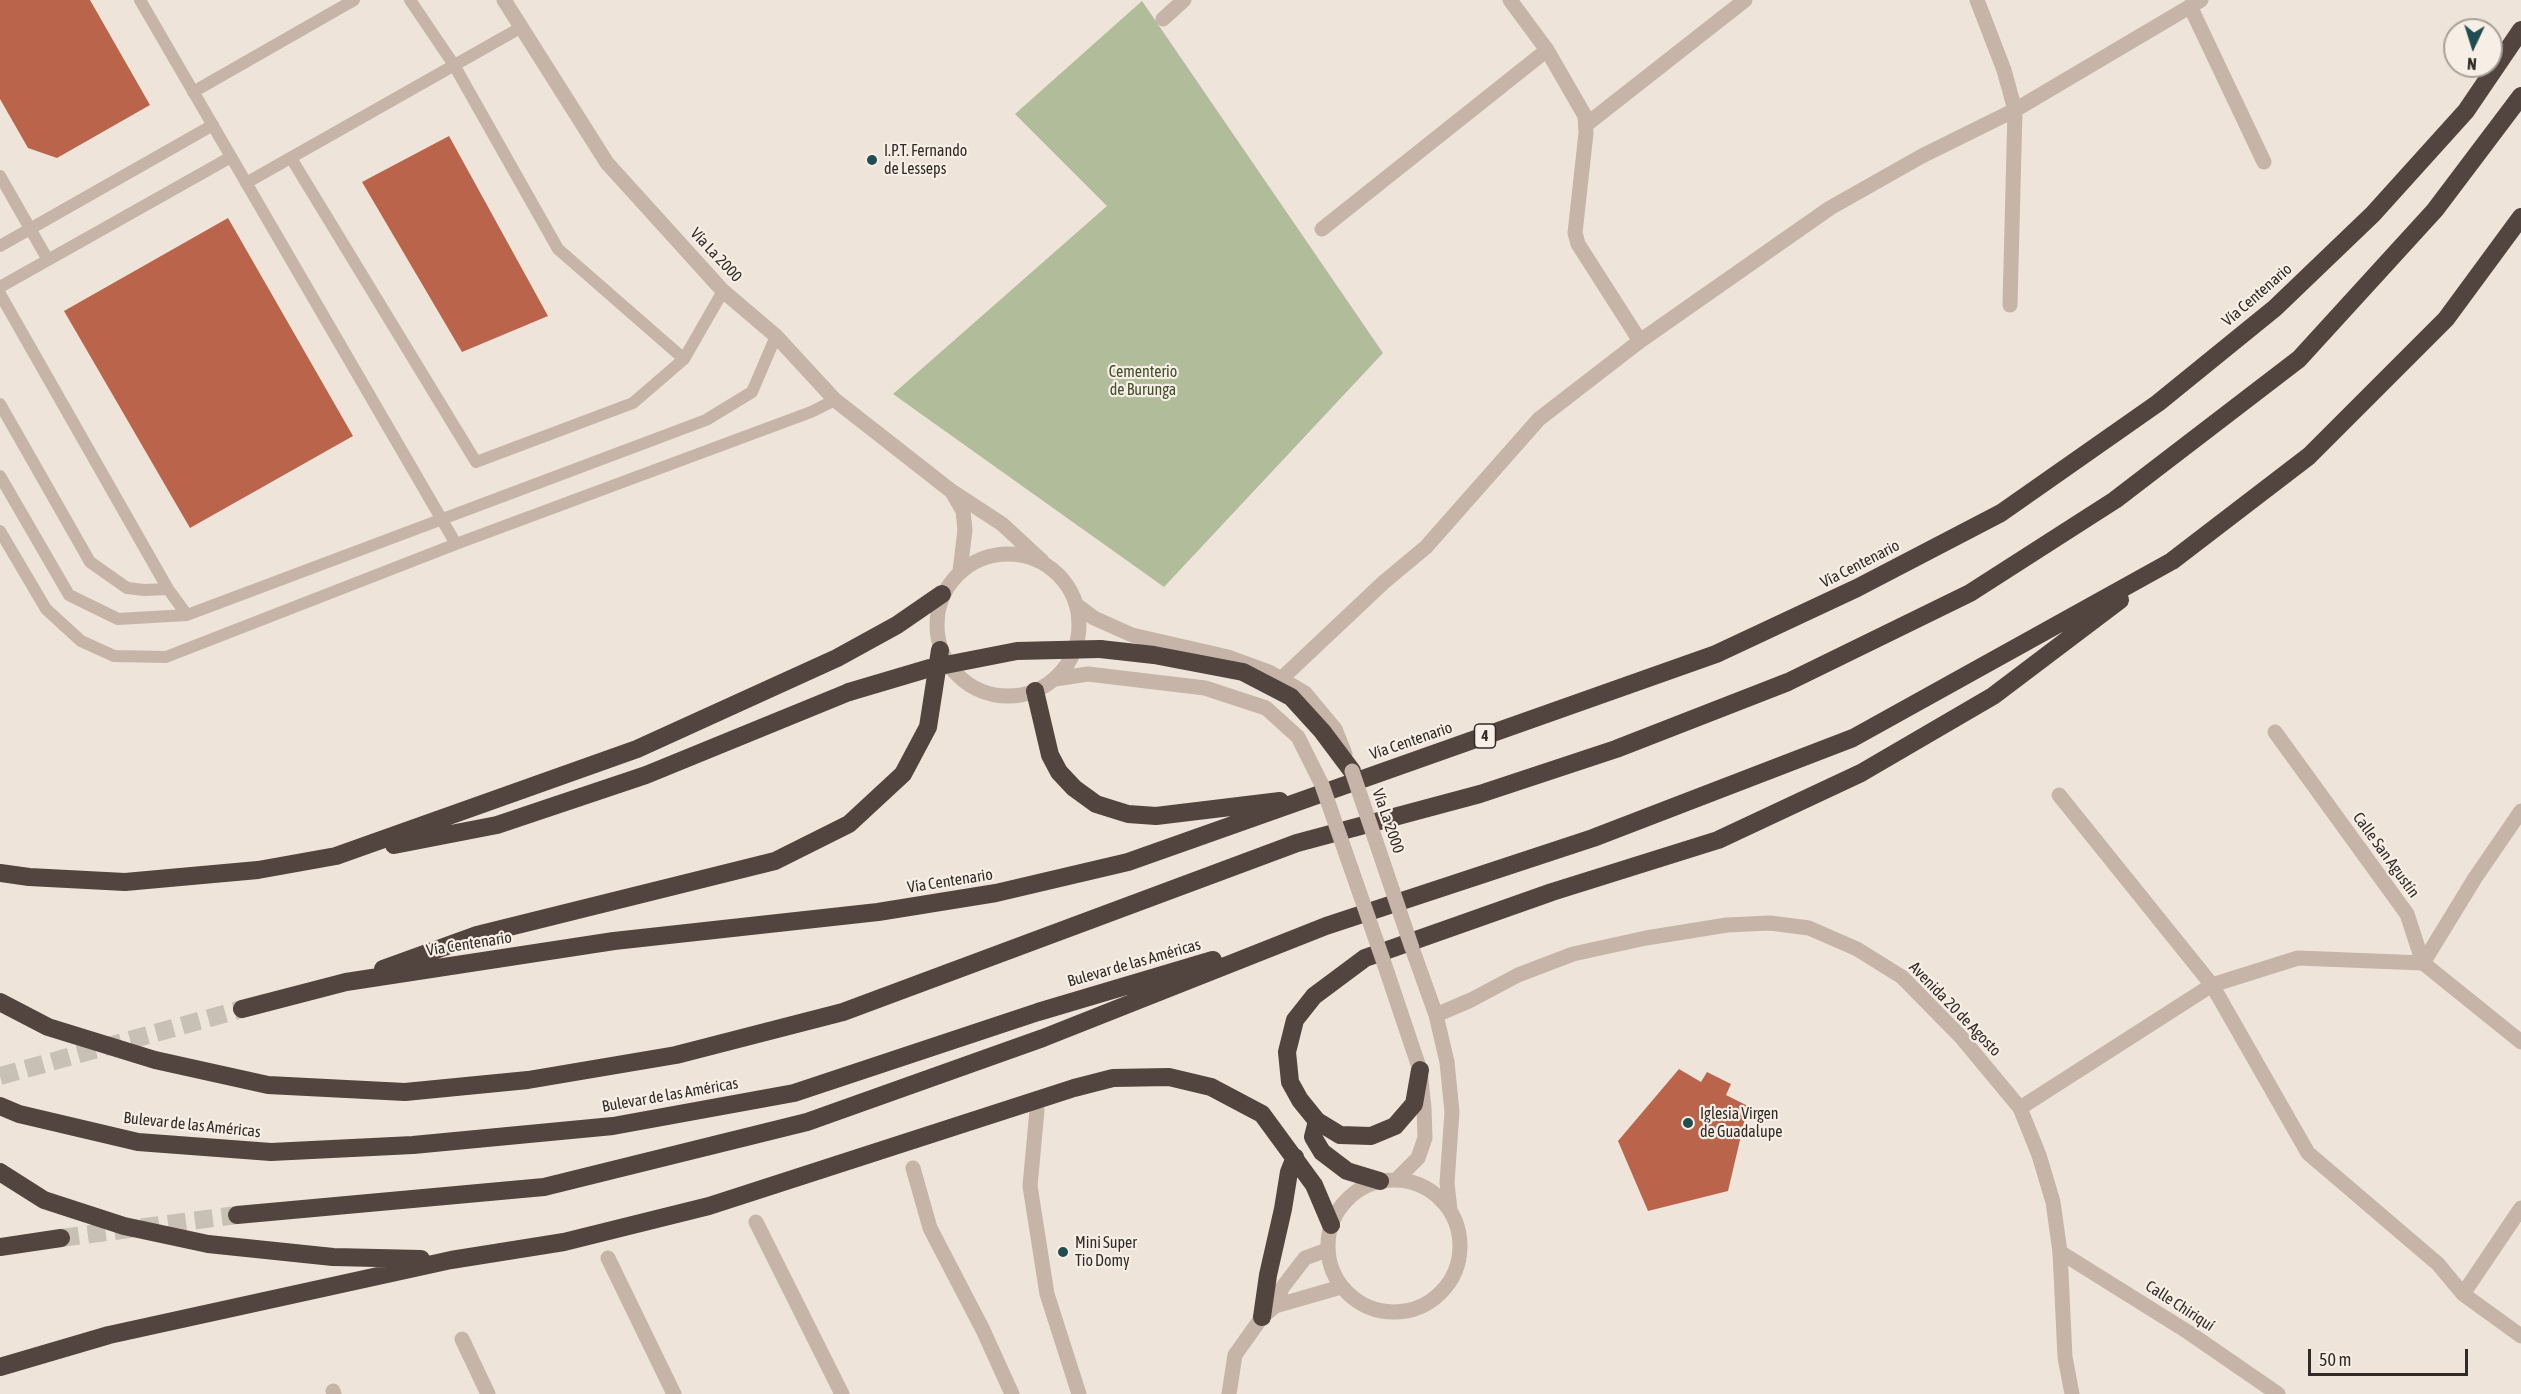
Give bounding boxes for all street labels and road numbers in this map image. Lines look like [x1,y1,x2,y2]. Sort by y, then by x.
street label: Vía La 2000 [686,224,746,286]
street label: Vía Centenario [2218,259,2296,331]
street label: Vía Centenario [1817,536,1903,592]
street label: Vía Centenario [1367,718,1455,764]
road number: 4 [1474,724,1496,748]
street label: Vía La 2000 [1368,786,1408,856]
street label: Calle San Agustín [2349,809,2423,901]
street label: Vía Centenario [906,865,994,897]
street label: Vía Centenario [425,928,513,960]
street label: Bulevar de las Américas [1065,935,1203,991]
street label: Avenida 20 de Agosto [1905,958,2005,1060]
street label: Bulevar de las Américas [600,1074,740,1116]
street label: Bulevar de las Américas [122,1108,262,1142]
street label: Calle Chiriquí [2142,1277,2218,1335]

